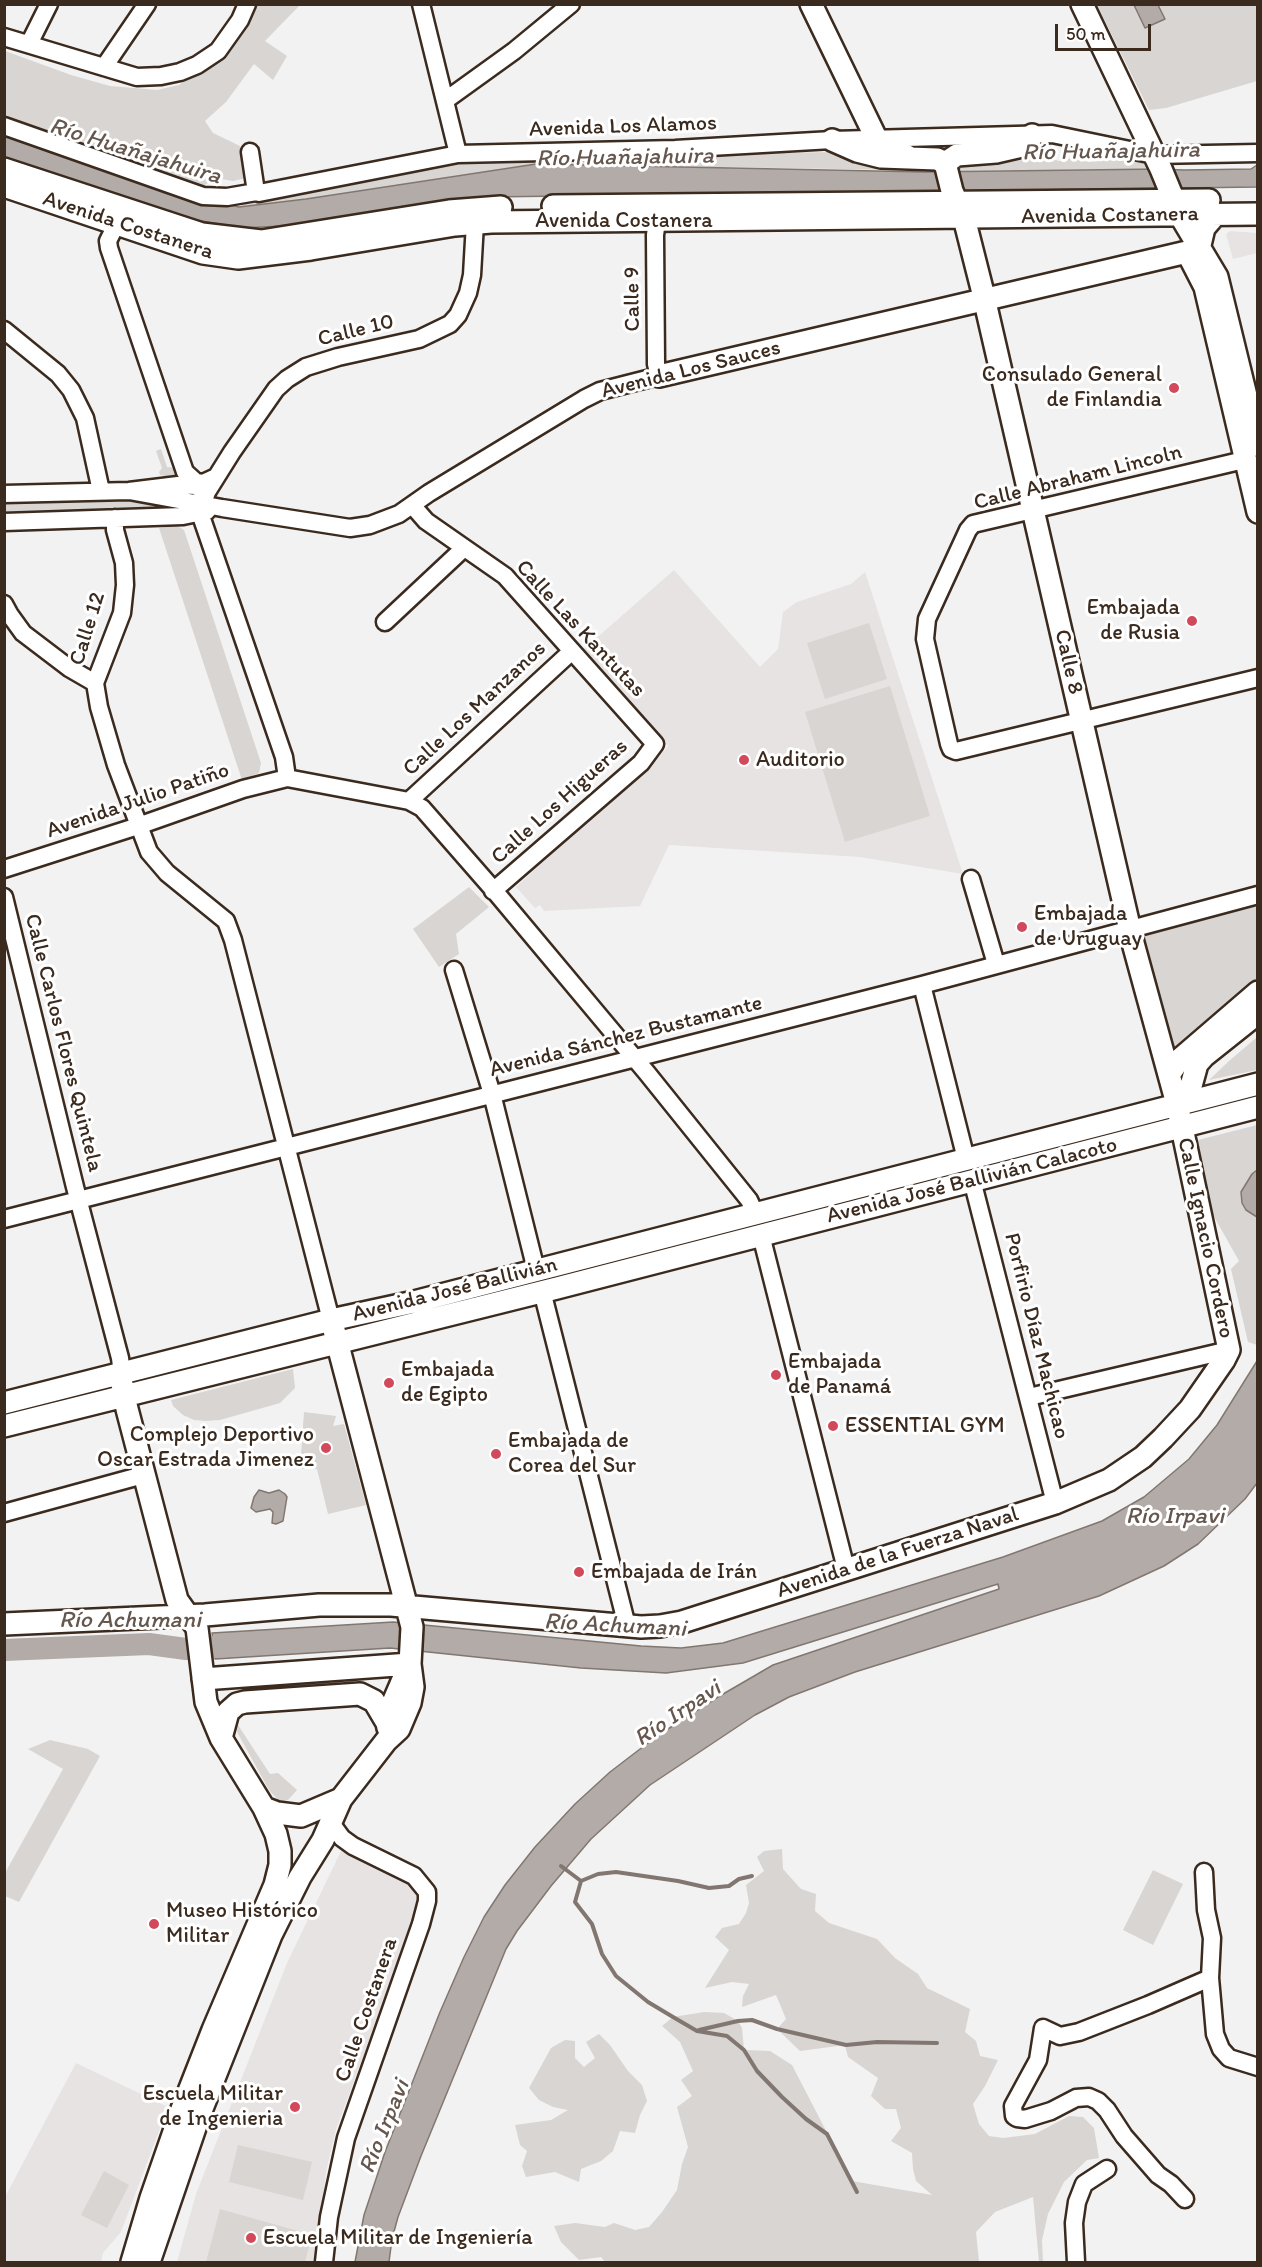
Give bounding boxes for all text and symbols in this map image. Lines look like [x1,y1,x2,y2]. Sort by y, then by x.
scale bar [1058,12,1154,50]
text: 50 m [1066,23,1106,45]
street label: Avenida Los Alamos [529,111,717,143]
water label: Río Huañajahuira [46,112,224,192]
water label: Río Huañajahuira [1022,136,1200,168]
water label: Río Huañajahuira [536,142,714,174]
street label: Avenida Costanera [39,186,217,266]
street label: Avenida Costanera [1021,201,1199,231]
street label: Avenida Costanera [535,208,713,234]
street label: Calle 9 [619,266,647,332]
street label: Calle 10 [315,309,397,353]
street label: Avenida Los Sauces [599,335,783,405]
place label: Consulado General de Finlandia [982,362,1162,414]
marker: Consulado General de Finlandia [1167,381,1181,395]
street label: Calle Abraham Lincoln [971,439,1185,517]
street label: Calle Las Kantutas [509,555,651,703]
street label: Calle 12 [64,589,112,669]
place label: Embajada de Rusia [1087,595,1180,646]
marker: Embajada de Rusia [1185,614,1199,628]
street label: Calle 8 [1048,627,1088,697]
street label: Calle Los Manzanos [398,636,552,782]
street label: Calle Los Higueras [486,734,634,870]
place label: Auditorio [756,747,845,773]
marker: Auditorio [737,753,751,767]
street label: Avenida Julio Patiño [43,757,233,845]
place label: Embajada de Uruguay [1034,901,1142,952]
street label: Calle Carlos Flores Quintela [18,911,108,1175]
marker: Embajada de Uruguay [1015,920,1029,934]
street label: Avenida Sánchez Bustamante [487,990,765,1084]
street label: Avenida José Ballivián Calacoto [824,1132,1120,1230]
street label: Calle Ignacio Cordero [1171,1135,1239,1341]
street label: Porfirio Díaz Machicao [998,1230,1074,1442]
street label: Avenida José Ballivián [350,1252,560,1328]
place label: Embajada de Panamá [788,1349,891,1400]
place label: Embajada de Egipto [401,1357,494,1408]
marker: Embajada de Panamá [769,1368,783,1382]
marker: Embajada de Egipto [382,1376,396,1390]
place label: ESSENTIAL GYM [845,1413,1005,1439]
marker: ESSENTIAL GYM [826,1419,840,1433]
place label: Complejo Deportivo Oscar Estrada Jimenez [97,1422,314,1474]
place label: Embajada de Corea del Sur [508,1428,636,1480]
marker: Complejo Deportivo Oscar Estrada Jimenez [319,1441,333,1455]
marker: Embajada de Corea del Sur [489,1447,503,1461]
street label: Avenida de la Fuerza Naval [774,1501,1022,1605]
water label: Río Irpavi [1126,1503,1224,1531]
place label: Embajada de Irán [591,1559,757,1585]
marker: Embajada de Irán [572,1565,586,1579]
water label: Río Achumani [59,1607,201,1635]
water label: Río Achumani [543,1608,687,1644]
water label: Río Irpavi [629,1675,727,1753]
place label: Museo Histórico Militar [166,1898,318,1950]
marker: Museo Histórico Militar [147,1917,161,1931]
street label: Calle Costanera [330,1934,404,2086]
water label: Río Irpavi [353,2076,417,2178]
place label: Escuela Militar de Ingenieria [143,2081,283,2132]
marker: Escuela Militar de Ingenieria [288,2100,302,2114]
place label: Escuela Militar de Ingeniería [263,2225,533,2251]
marker: Escuela Militar de Ingeniería [244,2231,258,2245]

